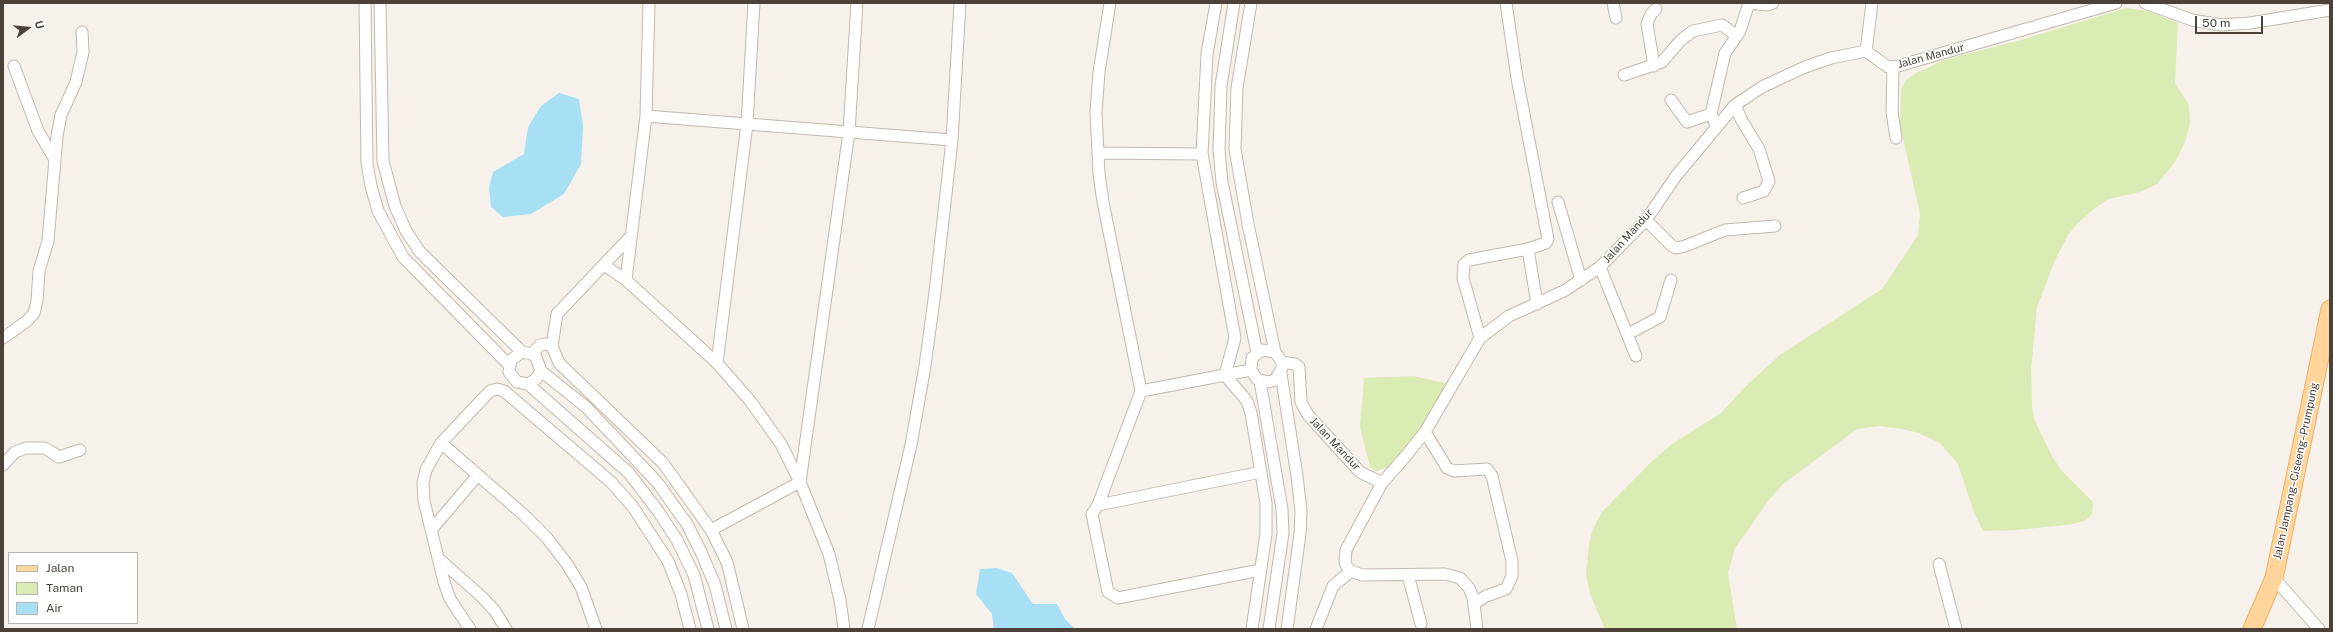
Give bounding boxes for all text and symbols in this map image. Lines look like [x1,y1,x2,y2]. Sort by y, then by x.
north arrow [8,8,48,48]
scale bar [2197,8,2265,34]
text: 50 m [2202,16,2230,30]
text: U [33,19,46,30]
street label: Jalan Mandur [1896,41,1966,71]
street label: Jalan Mandur [1600,206,1656,266]
street label: Jalan Jampang–Ciseeng–Prumpung [2271,381,2321,561]
street label: Jalan Mandur [1307,415,1363,473]
legend [8,552,138,624]
text: Jalan [46,561,74,575]
text: Taman [46,581,83,595]
text: Air [46,601,62,615]

